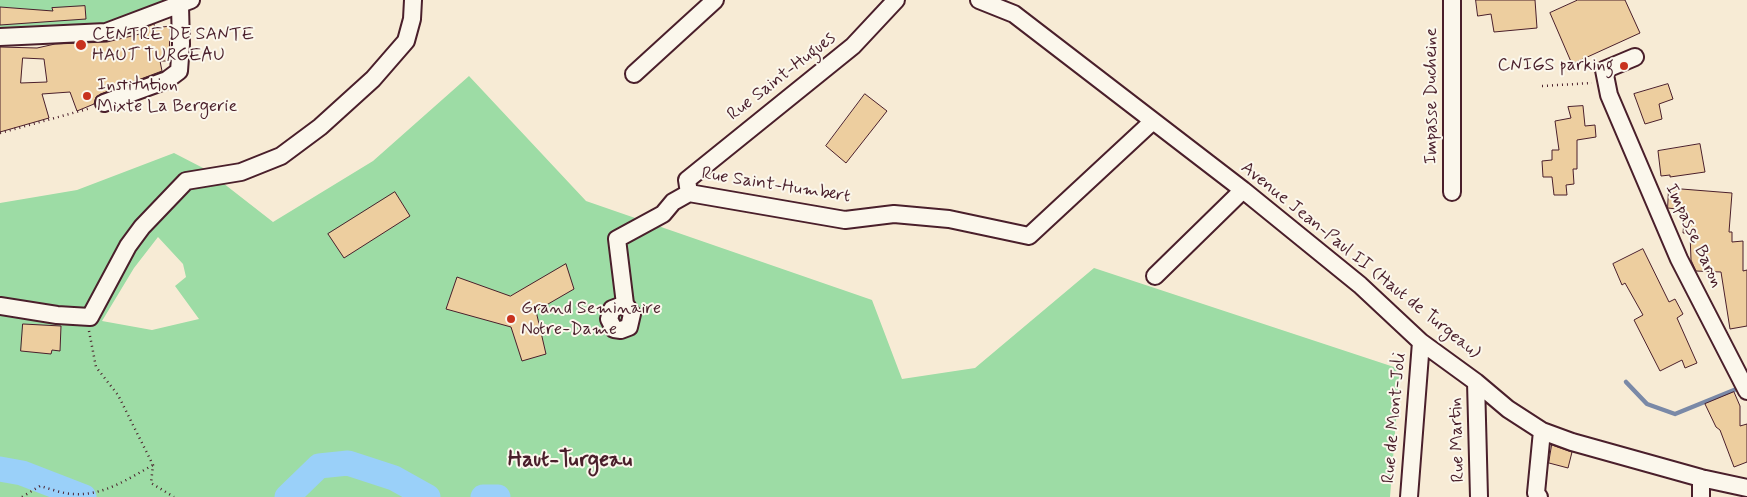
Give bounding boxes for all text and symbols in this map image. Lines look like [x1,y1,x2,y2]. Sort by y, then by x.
place label: CENTRE DE SANTE HAUT TURGEAU [92,24,254,66]
street label: Rue Saint-Hugues [723,28,841,126]
street label: Impasse Ducheine [1421,28,1443,164]
marker: CENTRE DE SANTE HAUT TURGEAU [74,38,88,52]
place label: CNIGS parking [1498,55,1614,77]
marker: CNIGS parking [1618,60,1630,72]
place label: Institution Mixte La Bergerie [97,75,237,118]
marker: Institution Mixte La Bergerie [81,90,93,102]
street label: Avenue Jean-Paul II (Haut de Turgeau) [1236,158,1484,364]
street label: Rue Saint-Humbert [700,164,852,208]
street label: Impasse Baron [1660,181,1726,291]
place label: Grand Seminaire Notre-Dame [521,298,661,340]
marker: Grand Seminaire Notre-Dame [505,313,517,325]
street label: Rue de Mont-Joli [1379,352,1411,484]
street label: Rue Martin [1446,397,1470,483]
district label: Haut-Turgeau [508,448,632,474]

